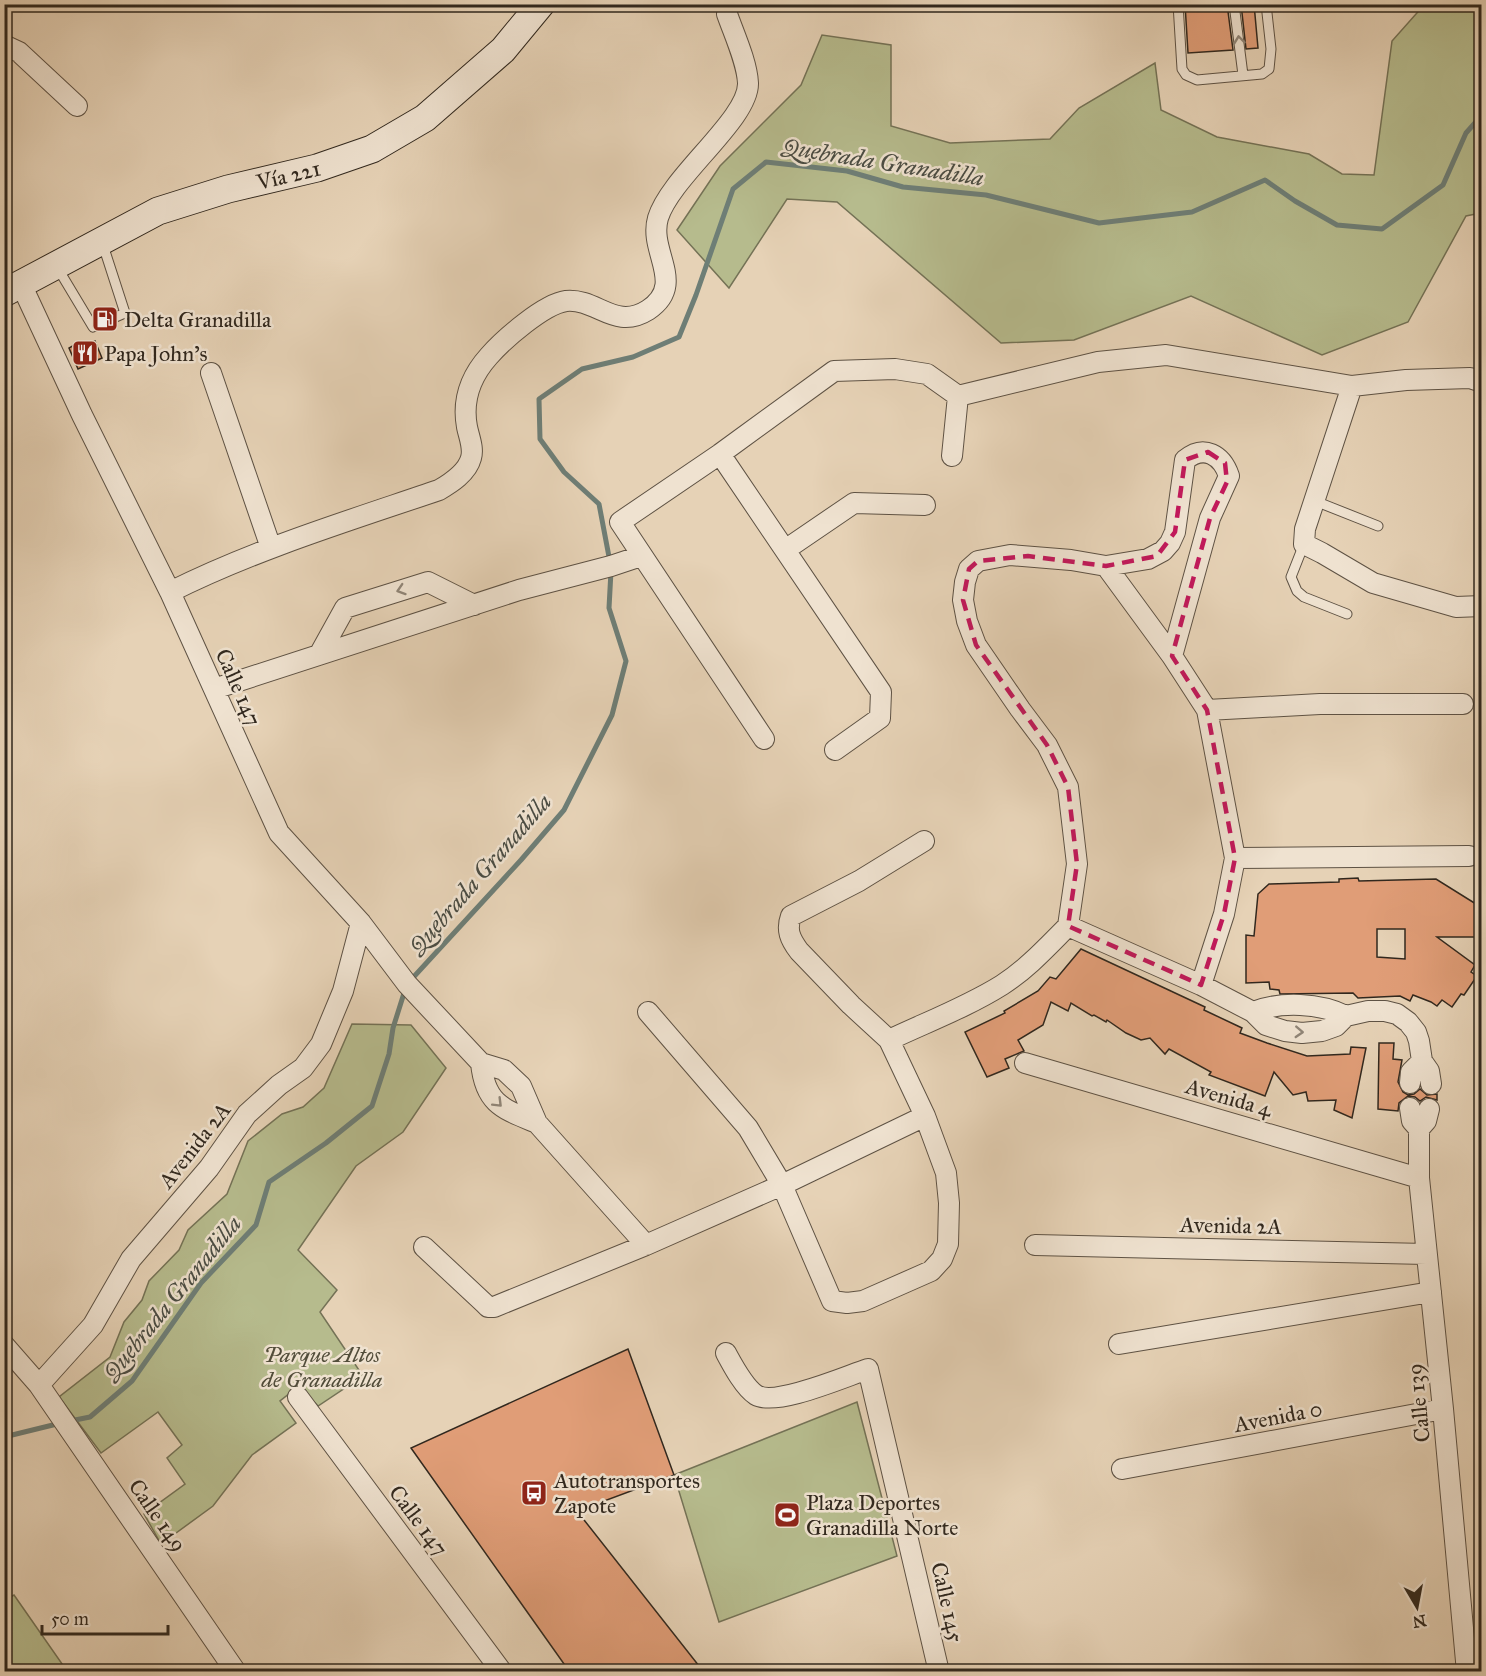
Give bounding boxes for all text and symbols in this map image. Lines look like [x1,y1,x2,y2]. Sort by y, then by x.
one-way arrow [1233,35,1245,45]
water label: Quebrada Granadilla [779,131,986,193]
street label: Vía 221 [253,155,323,196]
fuel station icon: Delta Granadilla [90,304,120,334]
place label: Delta Granadilla [124,306,272,333]
restaurant icon: Papa John's [70,338,100,368]
place label: Papa John's [104,340,208,367]
one-way arrow [396,583,407,595]
street label: Calle 147 [210,644,268,730]
water label: Quebrada Granadilla [401,787,558,961]
one-way arrow [1294,1026,1303,1039]
street label: Avenida 4 [1182,1072,1276,1123]
one-way arrow [490,1095,501,1106]
street label: Avenida 2A [152,1097,237,1195]
water label: Quebrada Granadilla [96,1209,248,1387]
street label: Avenida 2A [1179,1211,1282,1240]
park label: Parque Altos de Granadilla [261,1341,382,1393]
street label: Calle 139 [1401,1362,1436,1444]
street label: Avenida 0 [1231,1395,1324,1438]
place label: Autotransportes Zapote [553,1467,700,1519]
street label: Calle 149 [123,1474,192,1557]
bus stop icon: Autotransportes Zapote [519,1478,549,1508]
street label: Calle 147 [383,1480,454,1561]
place label: Plaza Deportes Granadilla Norte [806,1489,959,1541]
sports icon: Plaza Deportes Granadilla Norte [772,1500,802,1530]
street label: Calle 145 [925,1560,970,1645]
north arrow [1387,1577,1447,1637]
scale bar [42,1598,168,1636]
text: 50 m [51,1608,89,1630]
text: N [1411,1611,1428,1632]

